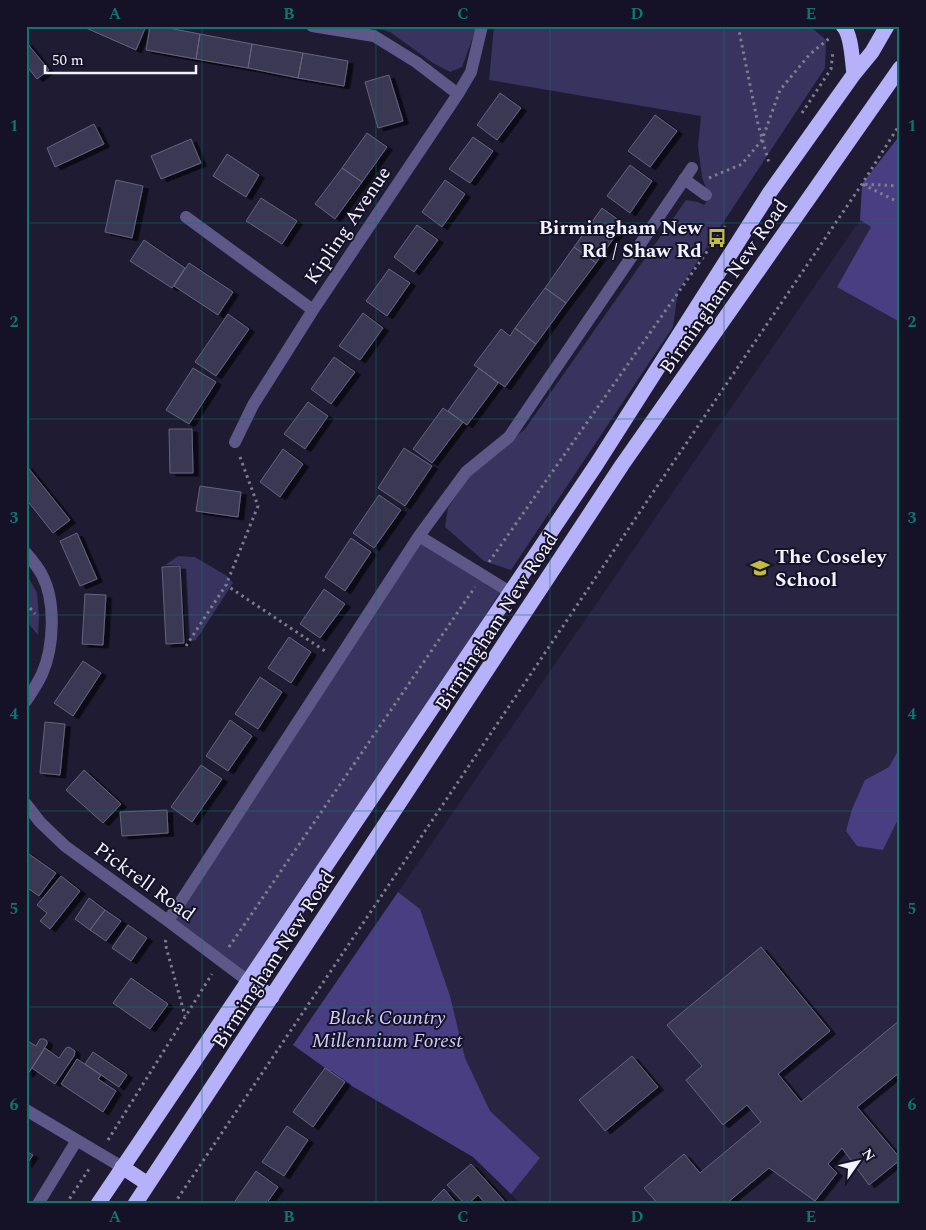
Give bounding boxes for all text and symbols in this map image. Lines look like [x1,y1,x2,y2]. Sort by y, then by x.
text: A [109,2,122,26]
text: B [283,2,295,26]
text: C [457,2,469,26]
text: D [631,2,644,26]
text: E [806,2,816,26]
scale bar [45,42,196,74]
text: 50 m [52,49,84,72]
text: 1 [10,114,18,138]
text: 1 [908,114,916,138]
street label: Kipling Avenue [297,160,399,291]
street label: Birmingham New Road [652,193,796,380]
place label: Birmingham New Rd / Shaw Rd [539,213,703,266]
bus stop icon: Birmingham New Rd / Shaw Rd [706,227,728,249]
text: 2 [10,310,19,334]
text: 2 [908,310,917,334]
text: 3 [10,506,19,530]
text: 3 [908,506,917,530]
street label: Birmingham New Road [428,526,566,717]
place label: The Coseley School [775,542,888,595]
school or university icon: The Coseley School [749,557,771,579]
text: 4 [10,702,19,726]
text: 4 [908,702,917,726]
street label: Pickrell Road [87,835,201,929]
street label: Birmingham New Road [205,864,343,1055]
text: 5 [10,897,18,921]
text: 5 [908,897,916,921]
park label: Black Country Millennium Forest [312,1003,463,1056]
text: 6 [10,1093,19,1117]
text: 6 [908,1093,917,1117]
north arrow [834,1138,884,1188]
text: N [856,1144,880,1166]
text: A [109,1205,122,1229]
text: B [283,1205,295,1229]
text: C [457,1205,469,1229]
text: D [631,1205,644,1229]
text: E [806,1205,816,1229]

